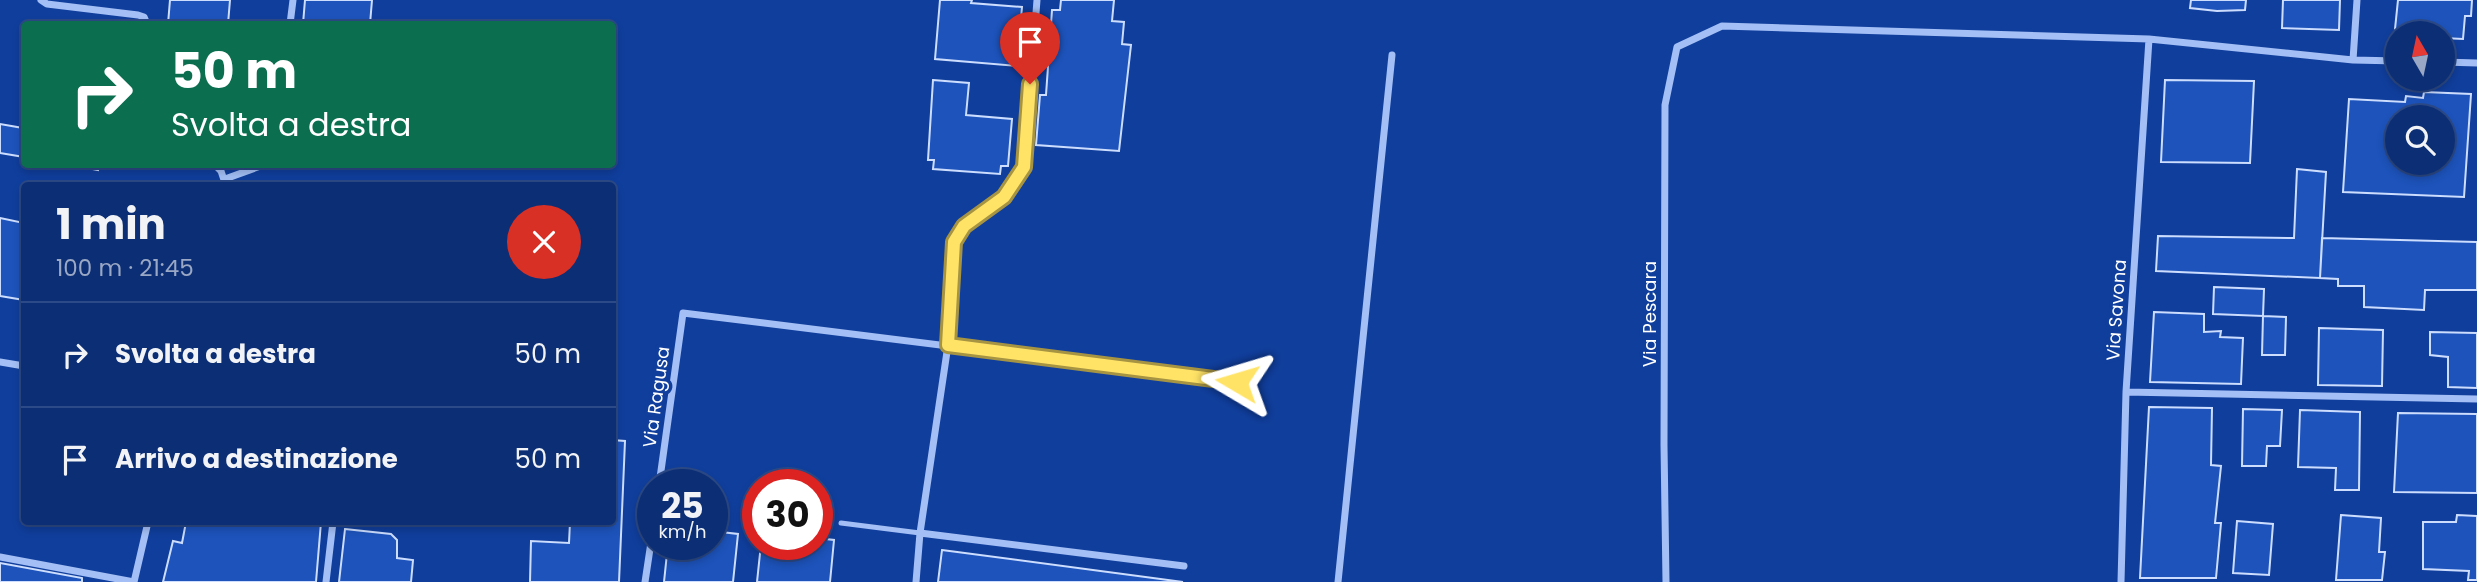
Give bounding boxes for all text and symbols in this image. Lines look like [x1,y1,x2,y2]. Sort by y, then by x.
pin [1000,12.0,1060,84]
north arrow [2385,21,2455,91]
map controls [2385,21,2455,175]
icon: arrive [1011,23,1049,61]
text: 50 m [171,37,297,105]
icon: right [56,49,147,140]
text: Svolta a destra [171,102,411,147]
button: search [2385,105,2455,175]
text: 1 min [56,195,166,254]
button: close [507,205,581,279]
text: 100 m · 21:45 [56,252,194,284]
street label: Via Savona [2100,258,2132,362]
street label: Via Pescara [1637,261,1662,367]
icon: right [56,336,94,374]
text: Svolta a destra [115,336,316,372]
text: 50 m [515,336,581,372]
street label: Via Ragusa [637,345,675,449]
position arrow [1200,345,1274,419]
icon: arrive [56,441,94,479]
text: Arrivo a destinazione [115,441,398,477]
text: 50 m [515,441,581,477]
speed limit sign: 30 [742,469,833,560]
text: 25 [661,481,704,530]
text: km/h [659,519,706,544]

